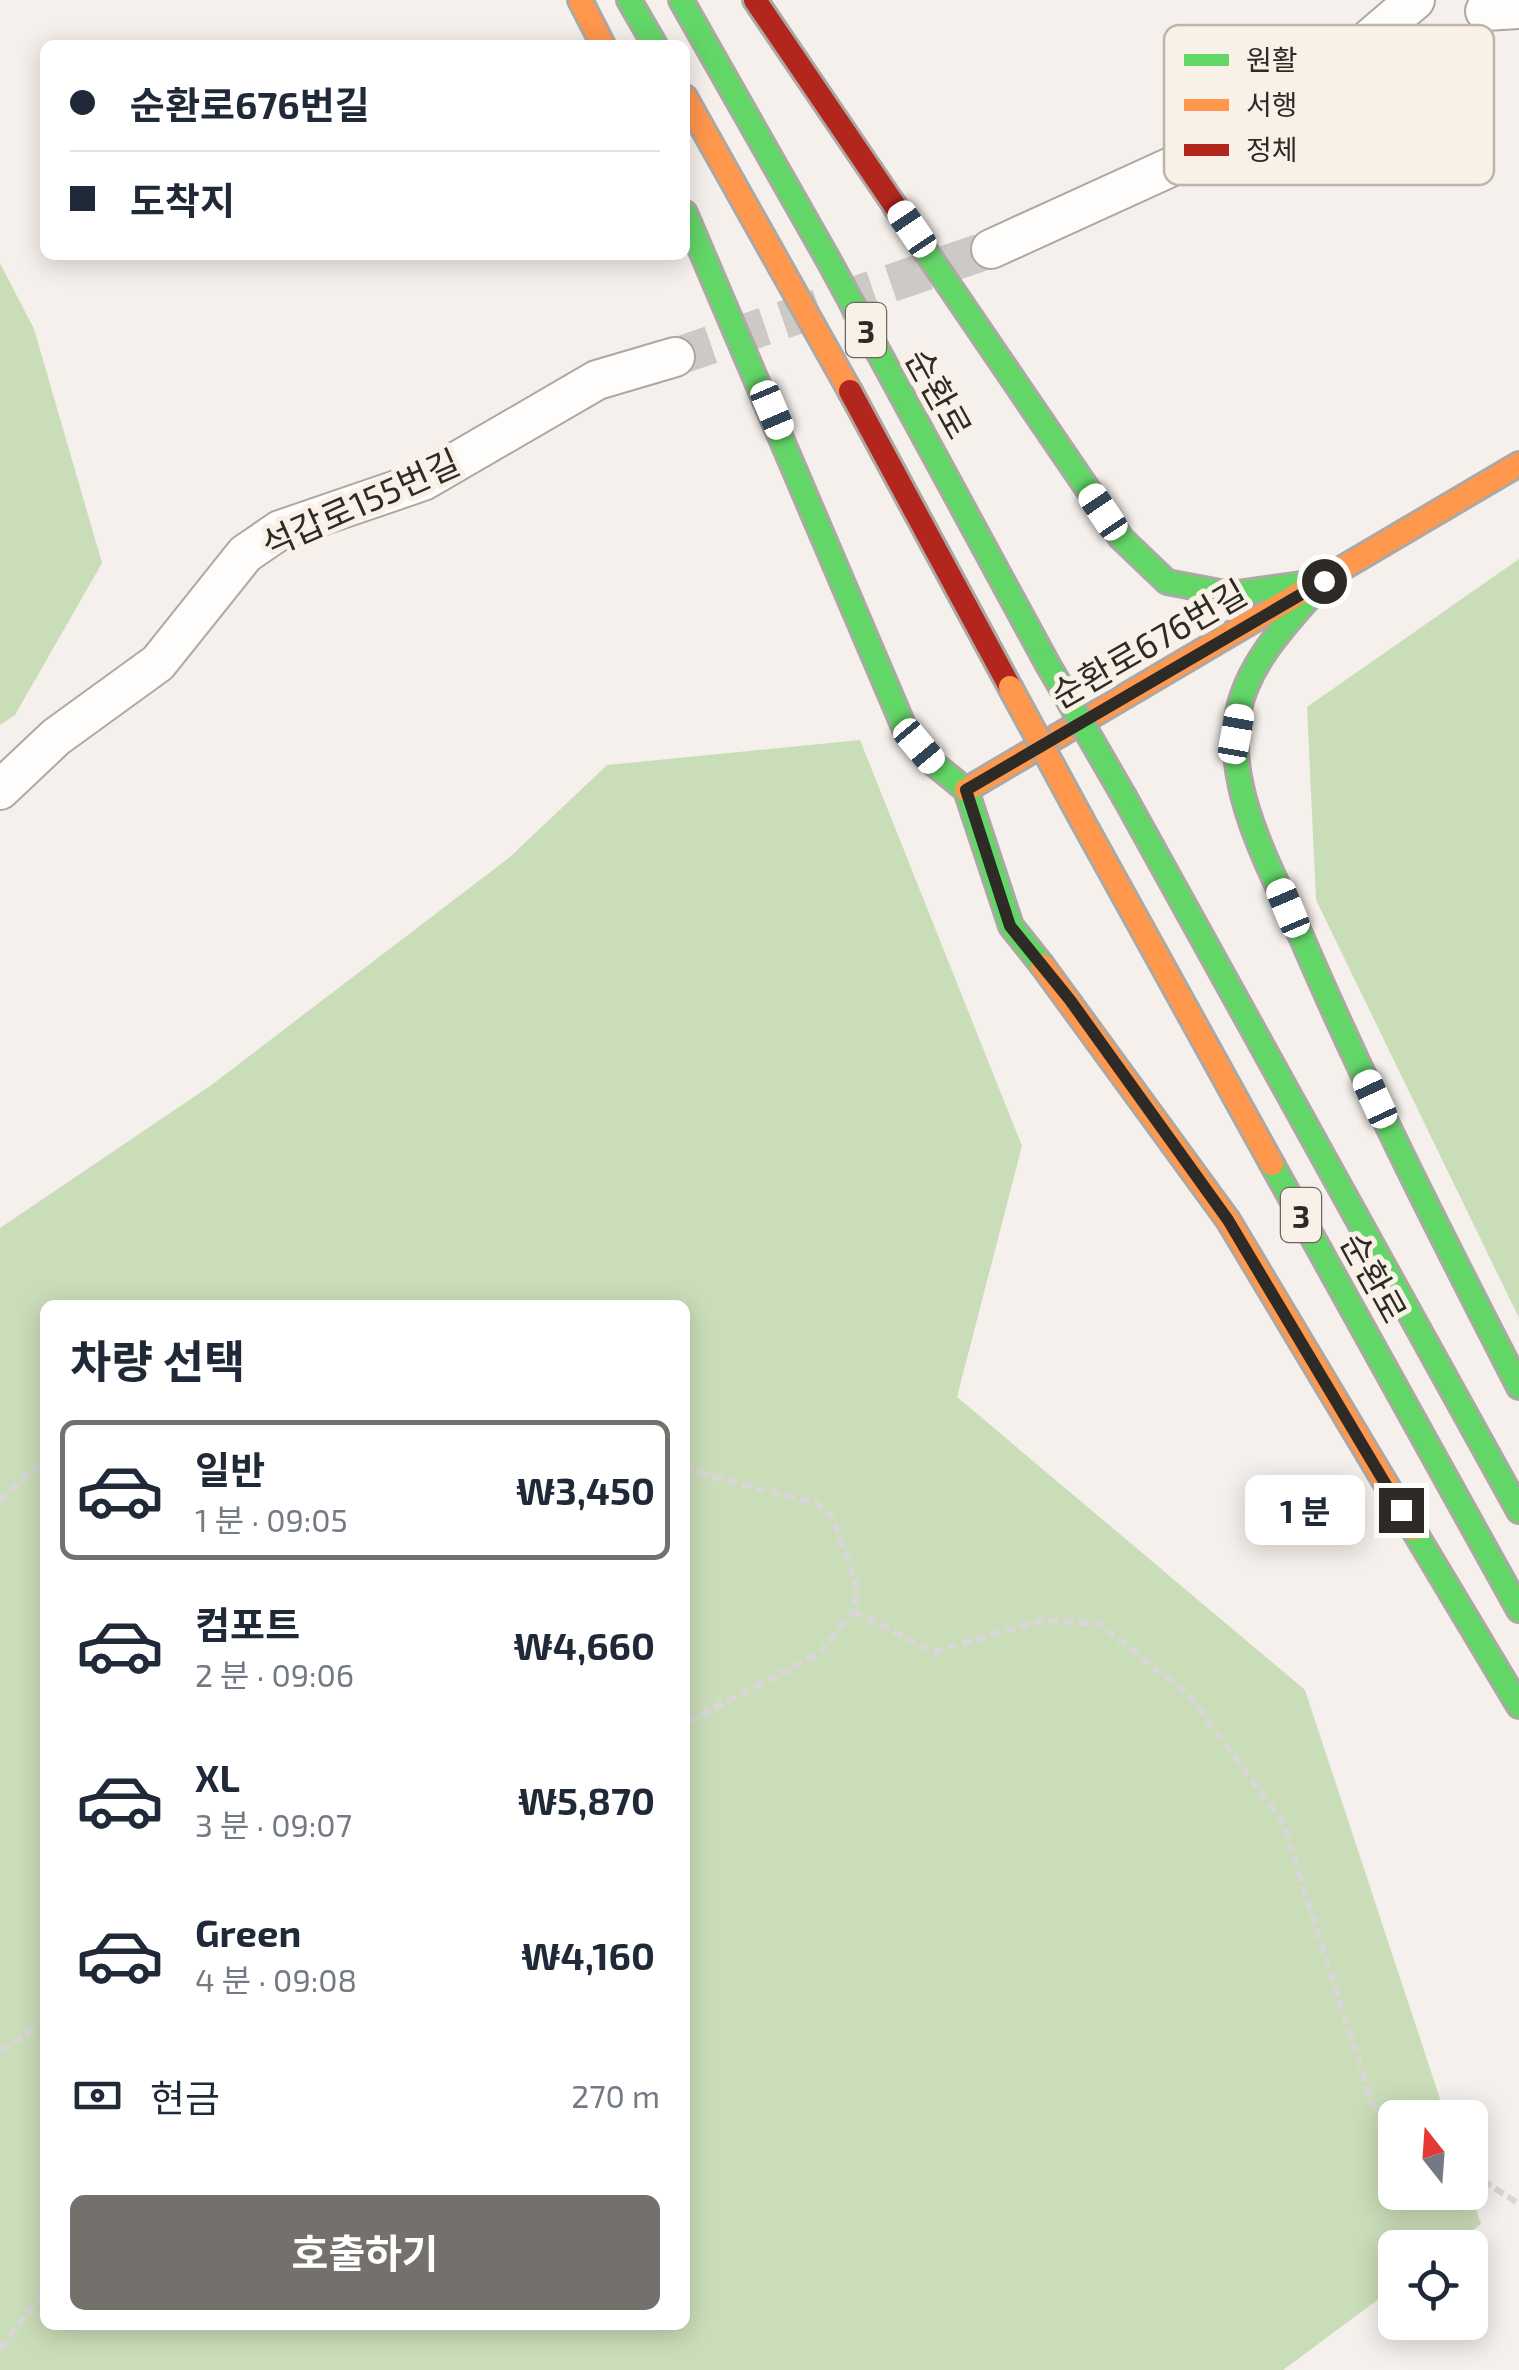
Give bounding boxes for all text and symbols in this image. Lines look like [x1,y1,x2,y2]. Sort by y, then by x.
legend [1164,25,1494,185]
text: 원활 [1246,42,1298,76]
text: 순환로676번길 [130,81,370,127]
text: 서행 [1246,87,1298,121]
text: 정체 [1246,132,1298,166]
text: 도착지 [130,177,235,223]
car [883,196,941,262]
road number: 3 [846,303,886,357]
street label: 순환로 [898,341,982,445]
car [746,377,798,443]
street label: 석갑로155번길 [254,440,466,564]
car [1074,479,1132,545]
route start [1302,559,1347,604]
street label: 순환로676번길 [1043,570,1253,716]
car [1216,702,1256,766]
car [888,713,950,779]
car [1262,875,1314,941]
car [1349,1065,1401,1133]
road number: 3 [1281,1188,1321,1242]
street label: 순환로 [1333,1225,1417,1329]
text: 차량 선택 [70,1333,245,1387]
icon: car [75,1445,165,1535]
text: 일반 [195,1446,265,1492]
text: ₩3,450 [516,1467,655,1513]
callout: 1 분 [1246,1475,1366,1545]
route end [1379,1488,1424,1533]
text: 1 분 [1280,1491,1330,1529]
text: 1 분 · 09:05 [195,1500,348,1538]
icon: car [75,1600,165,1690]
text: 컴포트 [195,1601,300,1647]
text: ₩4,660 [514,1622,655,1668]
text: 2 분 · 09:06 [195,1655,354,1693]
text: XL [195,1754,240,1800]
icon: car [75,1755,165,1845]
text: ₩5,870 [518,1777,655,1823]
text: 3 분 · 09:07 [195,1805,352,1843]
text: Green [195,1909,301,1955]
icon: car [75,1910,165,2000]
text: ₩4,160 [521,1932,655,1978]
text: 4 분 · 09:08 [195,1960,357,1998]
icon: cash [70,2068,125,2123]
text: 현금 [150,2074,220,2120]
text: 270 m [571,2076,660,2114]
north arrow [1378,2100,1488,2210]
map controls [1378,2100,1488,2340]
button: 호출하기 [70,2195,660,2310]
button: locate [1378,2230,1488,2340]

